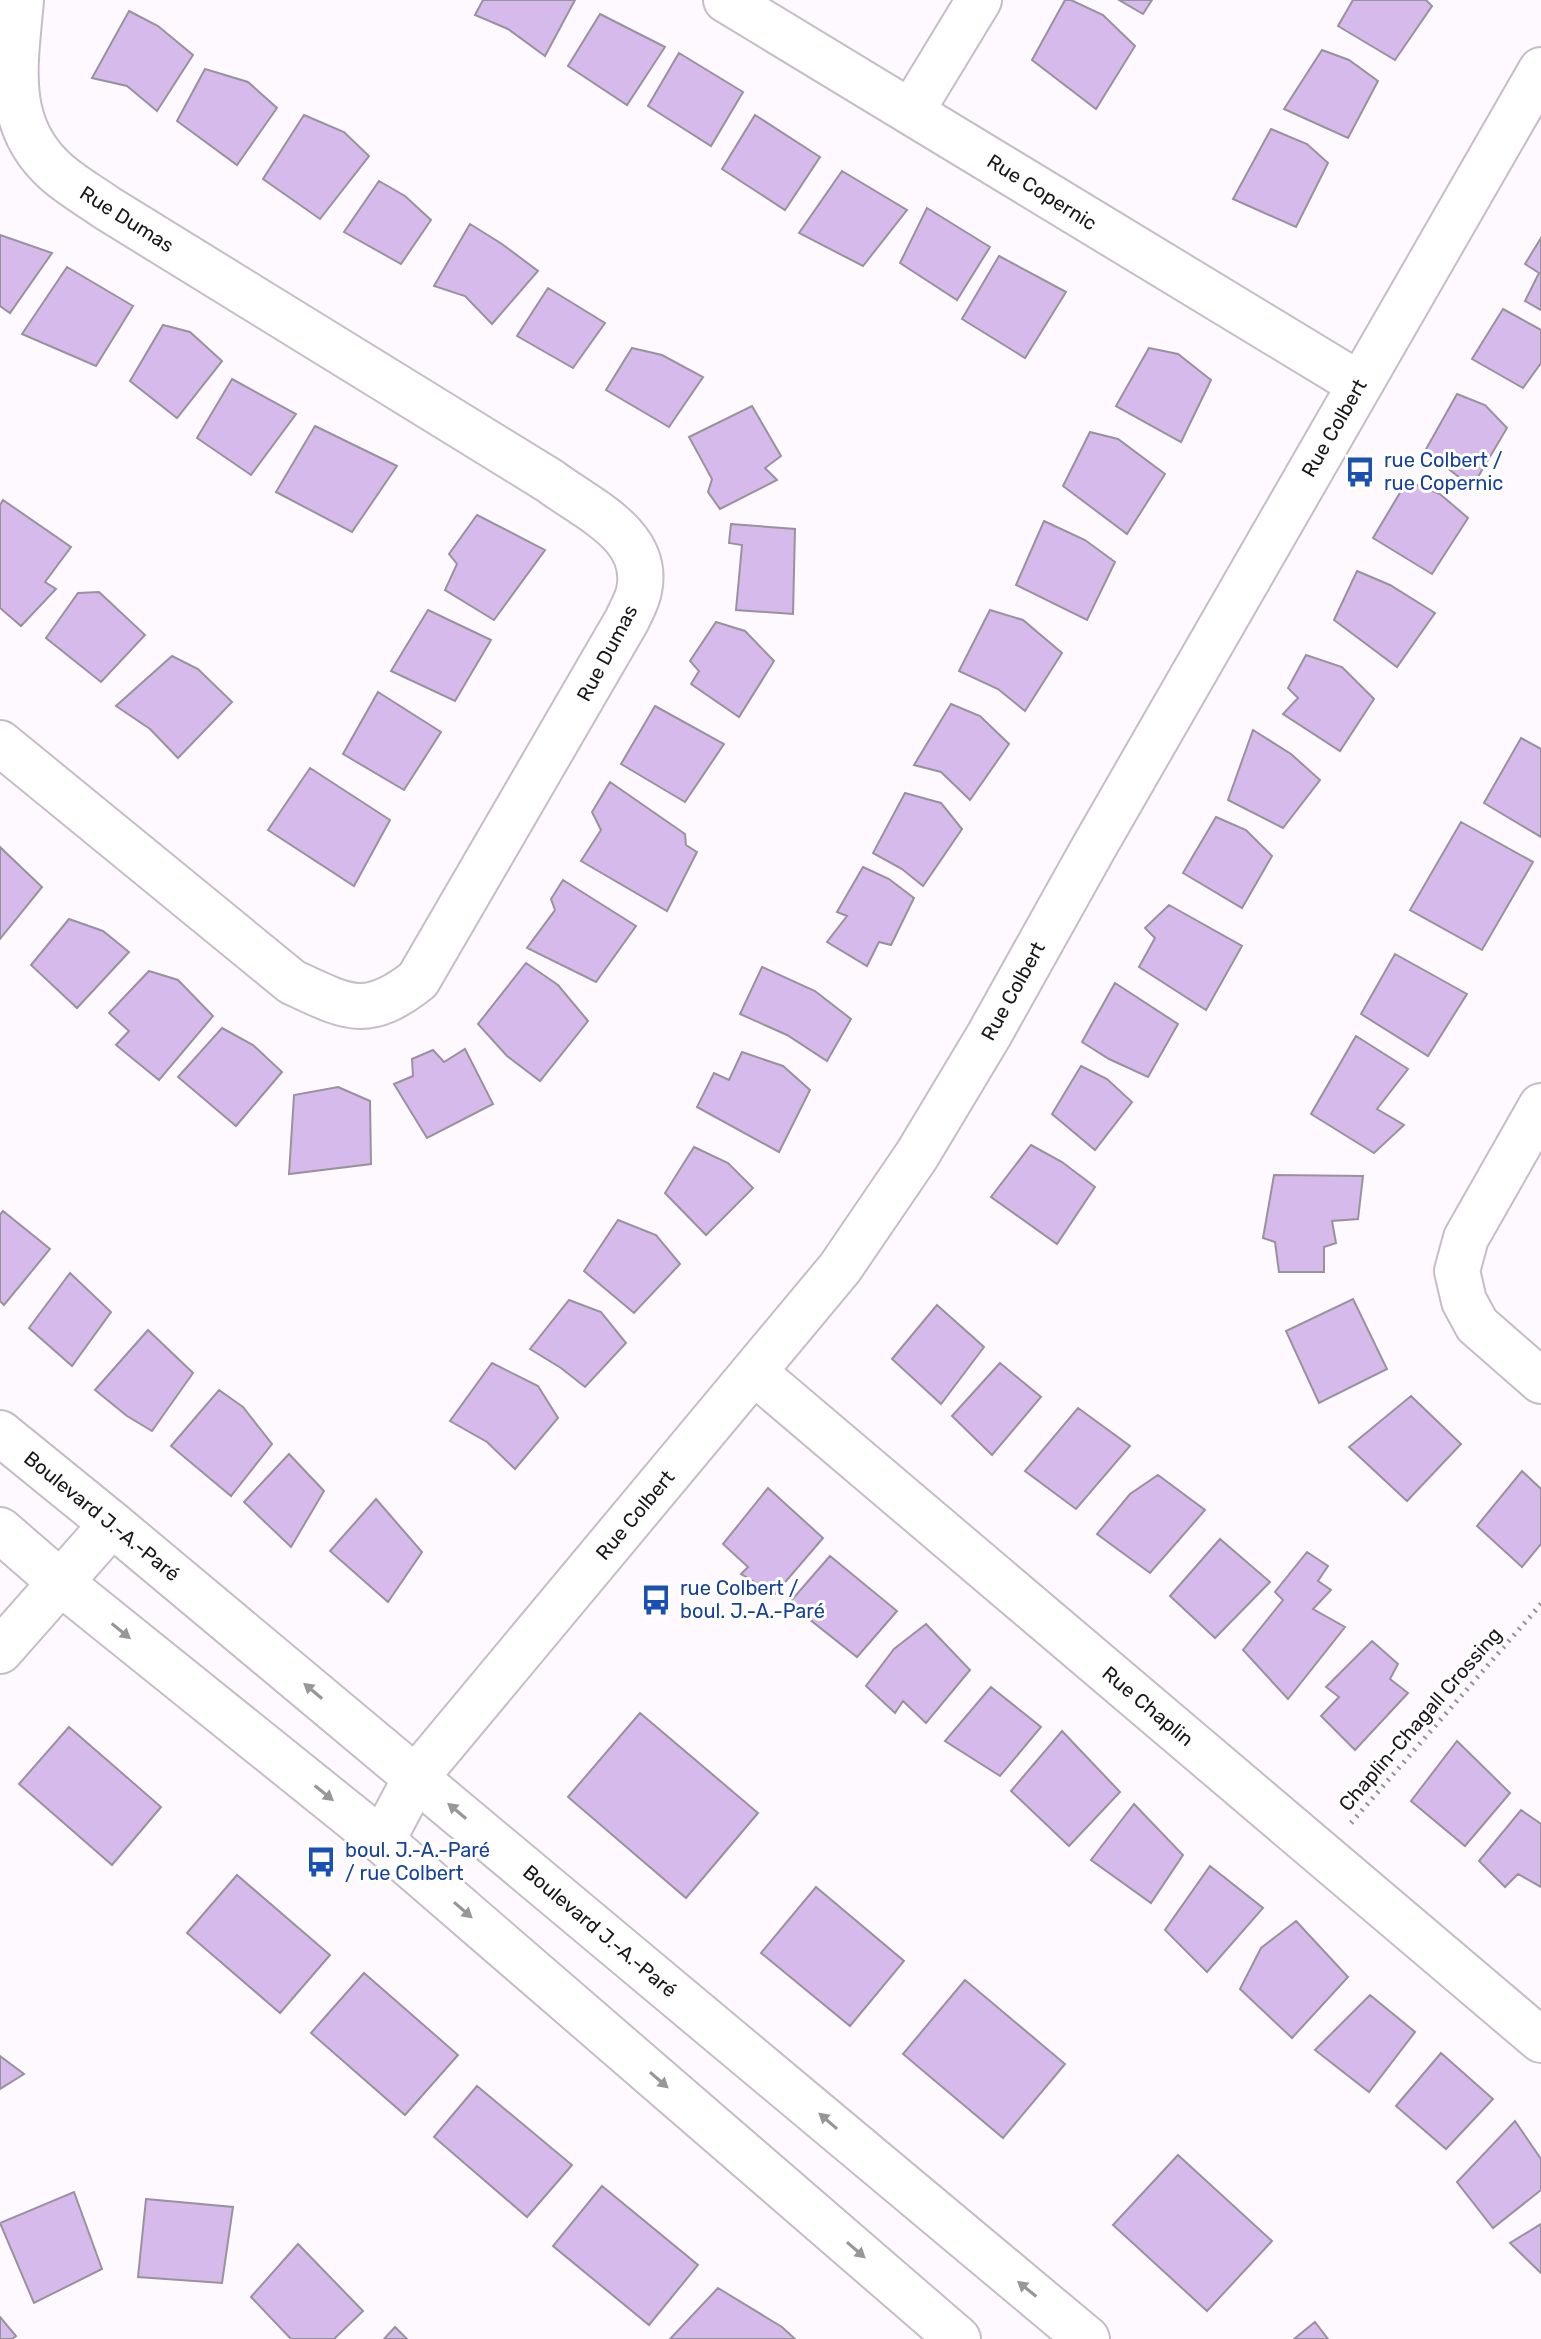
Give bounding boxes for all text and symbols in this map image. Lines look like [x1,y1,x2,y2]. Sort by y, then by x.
street label: Rue Copernic [983,149,1101,235]
street label: Rue Dumas [76,181,178,257]
street label: Rue Colbert [1296,374,1372,481]
place label: rue Colbert / rue Copernic [1384,448,1503,495]
bus stop icon: rue Colbert / rue Copernic [1343,455,1377,489]
street label: Rue Dumas [572,601,642,705]
street label: Rue Colbert [976,937,1050,1045]
street label: Boulevard J.-A.-Paré [19,1446,185,1586]
street label: Rue Colbert [591,1465,679,1565]
place label: rue Colbert / boul. J.-A.-Paré [680,1576,825,1623]
bus stop icon: rue Colbert / boul. J.-A.-Paré [639,1583,673,1617]
one-way arrow [111,1622,131,1638]
street label: Chaplin-Chagall Crossing [1334,1622,1506,1816]
street label: Rue Chaplin [1098,1661,1198,1751]
one-way arrow [303,1683,323,1700]
one-way arrow [314,1785,334,1801]
one-way arrow [447,1803,467,1820]
place label: boul. J.-A.-Paré / rue Colbert [345,1838,490,1885]
bus stop icon: boul. J.-A.-Paré / rue Colbert [304,1845,338,1879]
street label: Boulevard J.-A.-Paré [518,1860,682,2002]
one-way arrow [452,1901,472,1918]
one-way arrow [649,2071,669,2088]
one-way arrow [819,2113,839,2130]
one-way arrow [845,2241,865,2258]
one-way arrow [1017,2281,1037,2298]

